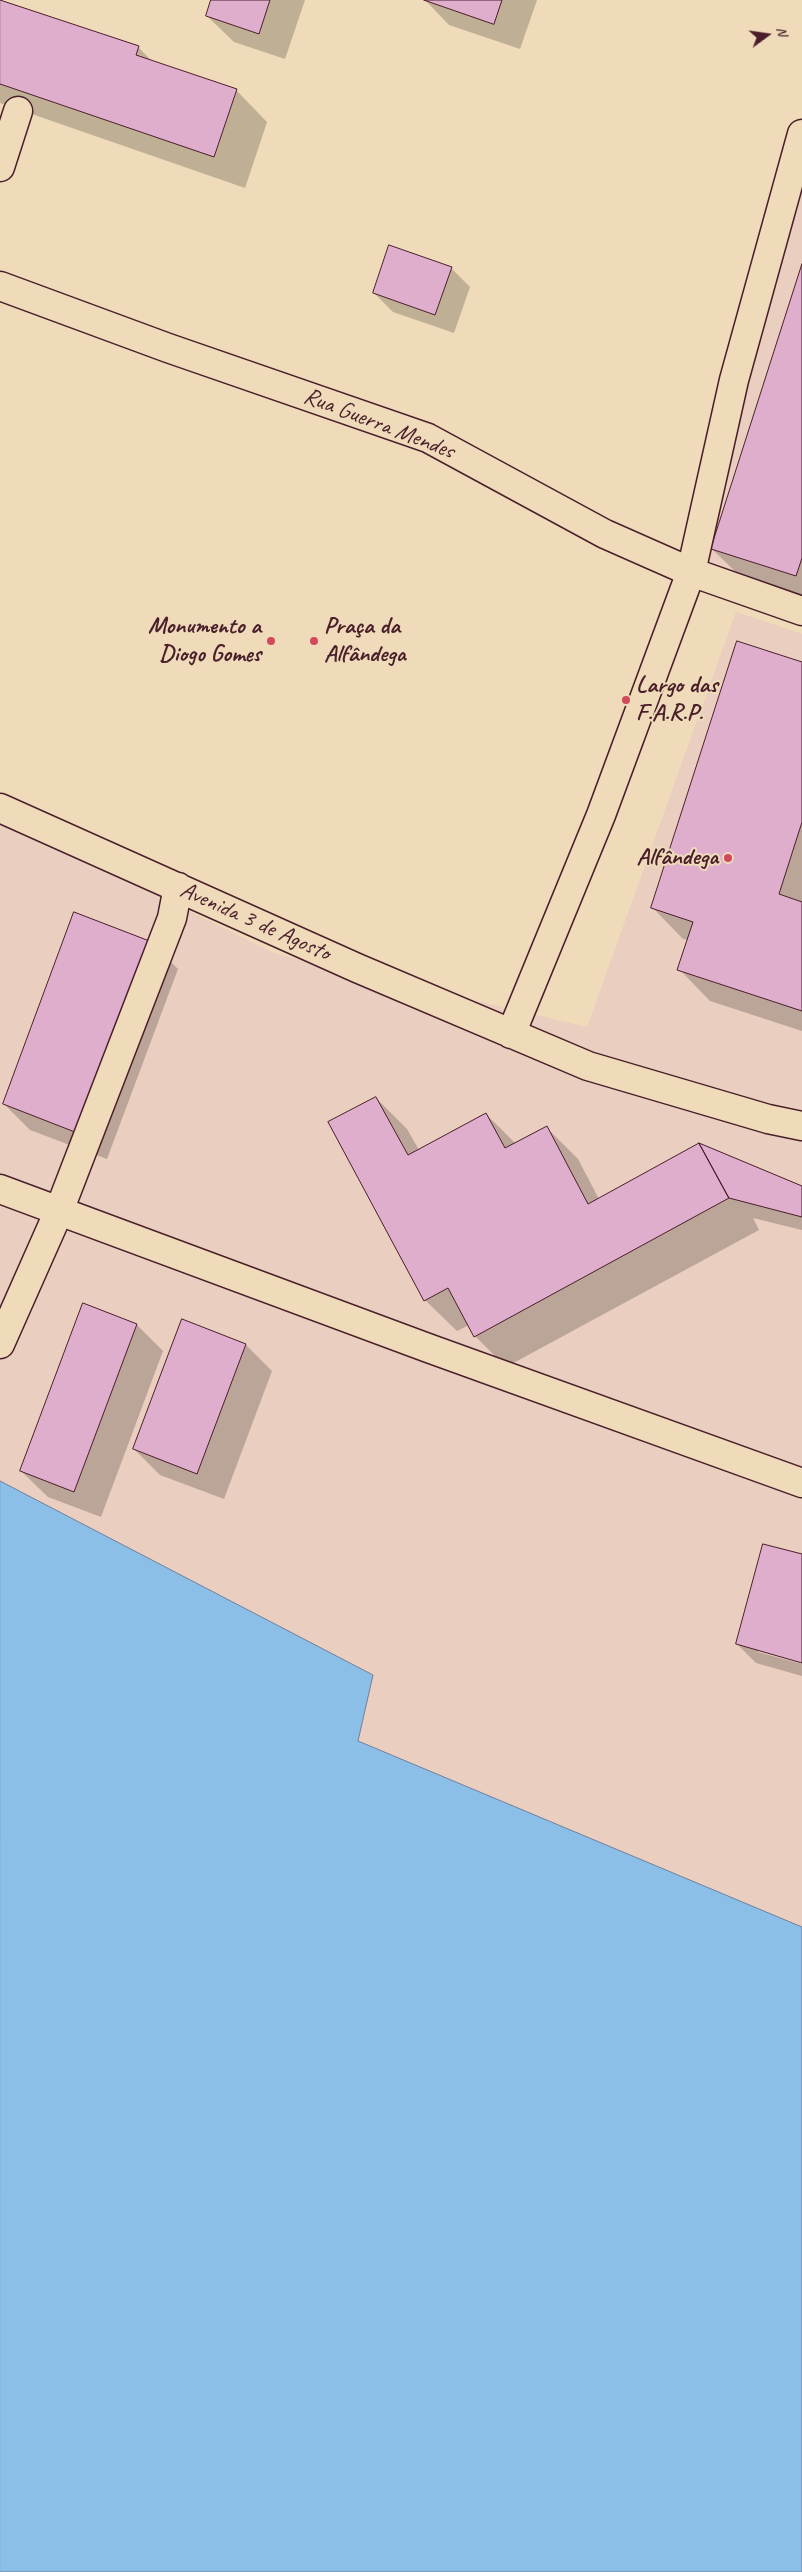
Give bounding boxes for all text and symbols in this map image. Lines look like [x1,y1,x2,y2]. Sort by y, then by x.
north arrow [742,10,792,60]
text: N [773,25,791,38]
street label: Rua Guerra Mendes [300,382,458,466]
place label: Monumento a Diogo Gomes [148,613,261,669]
place label: Praça da Alfândega [324,613,405,669]
marker: Monumento a Diogo Gomes [265,635,277,647]
marker: Praça da Alfândega [308,635,320,647]
place label: Largo das F.A.R.P. [636,672,718,728]
marker: Largo das F.A.R.P. [620,694,632,706]
place label: Alfândega [637,844,718,872]
marker: Alfândega [722,852,734,864]
street label: Avenida 3 de Agosto [175,876,335,968]

